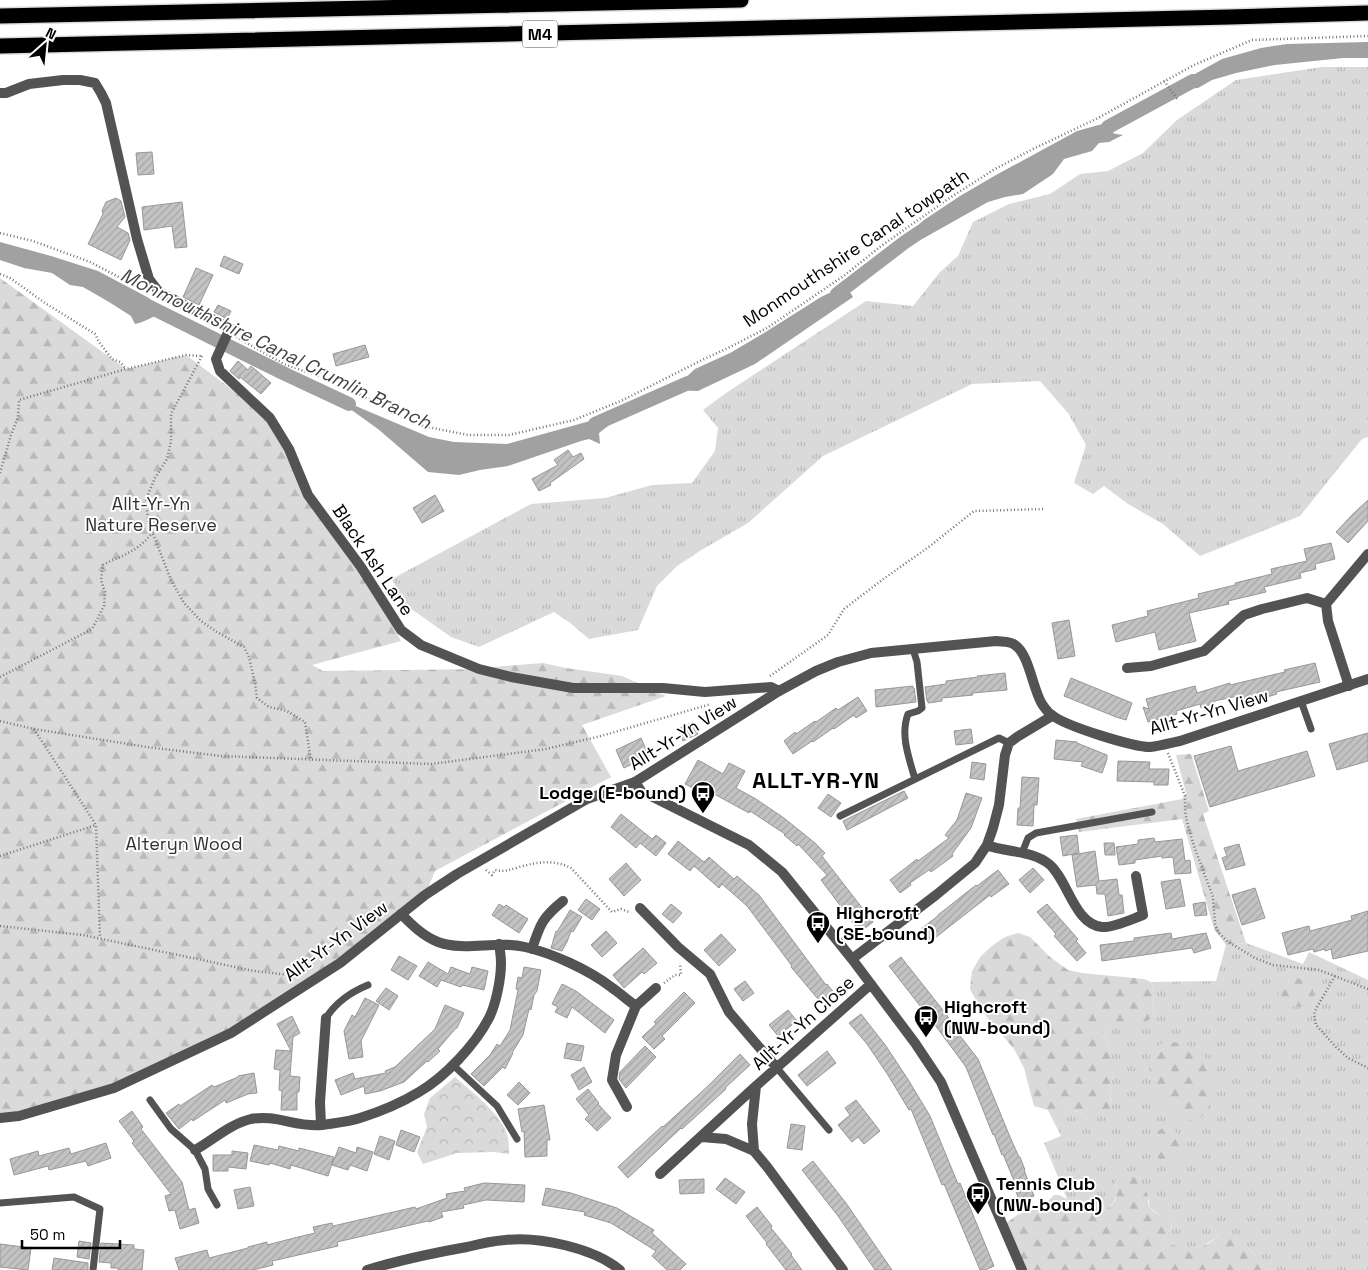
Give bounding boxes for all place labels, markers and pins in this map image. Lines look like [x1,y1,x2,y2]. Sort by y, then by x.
bus stop icon: Lodge (E-bound) [690,780,716,814]
place label: Lodge (E-bound) [539,781,686,804]
place label: Highcroft (SE-bound) [836,901,935,945]
bus stop icon: Highcroft (SE-bound) [805,910,831,944]
place label: Highcroft (NW-bound) [944,995,1050,1039]
bus stop icon: Highcroft (NW-bound) [913,1004,939,1038]
place label: Tennis Club (NW-bound) [996,1172,1102,1216]
bus stop icon: Tennis Club (NW-bound) [965,1181,991,1215]

